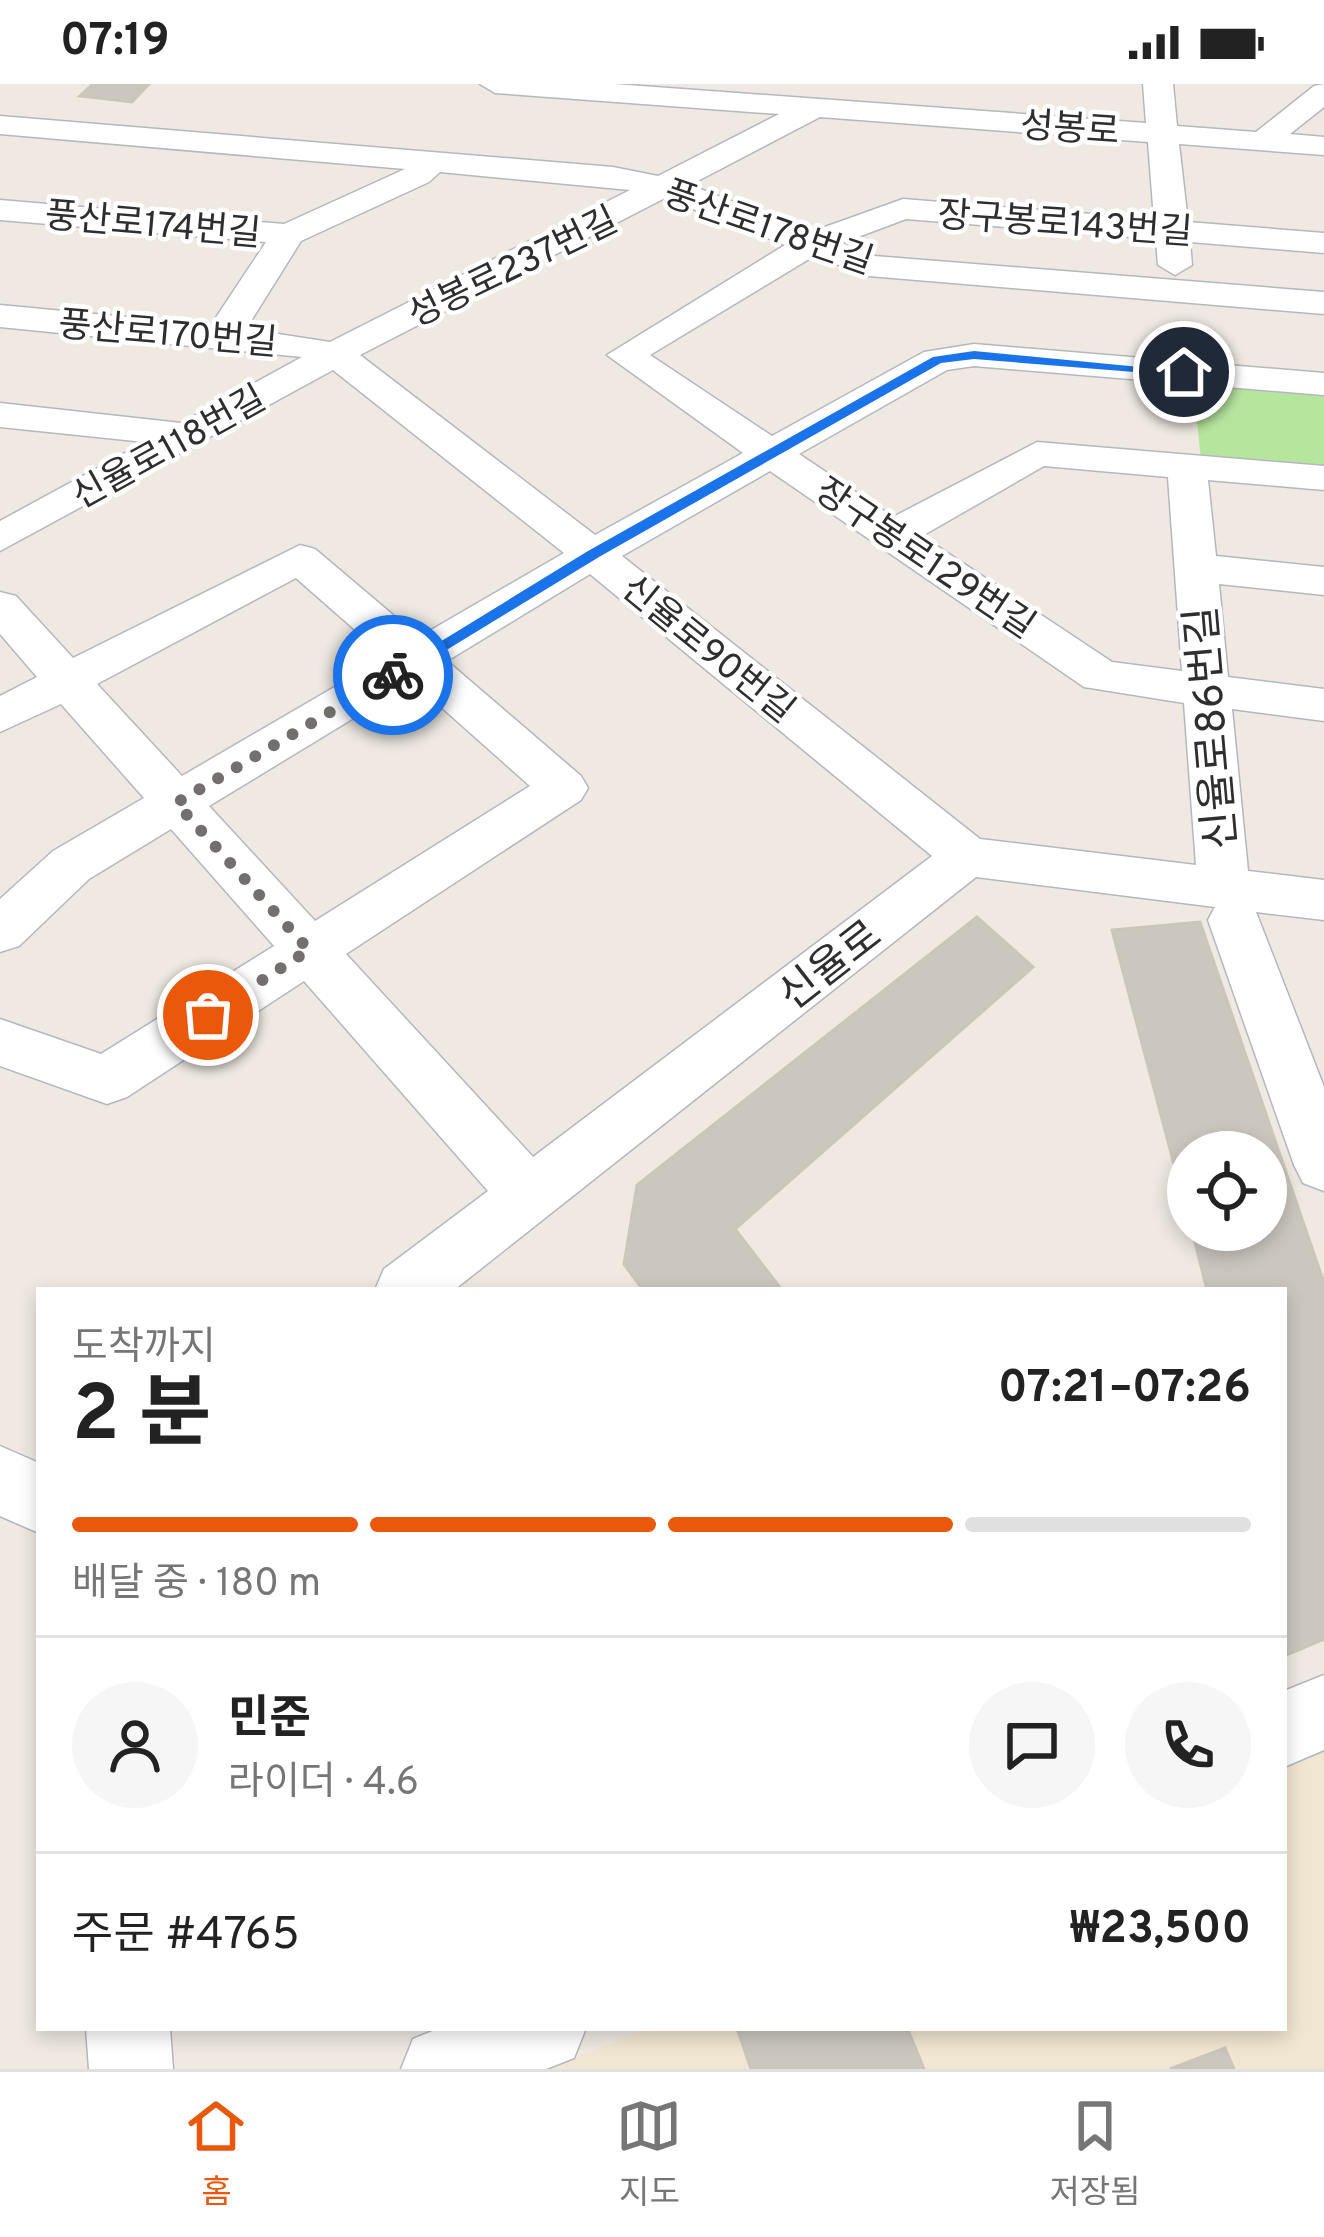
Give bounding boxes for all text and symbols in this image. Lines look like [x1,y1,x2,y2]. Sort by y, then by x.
text: 07:19 [60,14,170,71]
street label: 성봉로 [1019,105,1121,157]
street label: 풍산로178번길 [657,172,879,287]
street label: 장구봉로143번길 [936,194,1194,258]
street label: 풍산로174번길 [43,195,262,259]
street label: 성봉로237번길 [401,199,626,340]
street label: 풍산로170번길 [56,303,279,368]
pin [1133,321,1235,423]
icon: home [1151,339,1217,405]
street label: 신율로118번길 [65,377,275,522]
street label: 장구봉로129번길 [805,470,1043,651]
street label: 신율로90번길 [610,567,803,735]
street label: 신율로86번길 [1177,604,1252,851]
courier [333,615,453,735]
icon: bike [360,642,426,708]
street label: 신율로 [770,911,894,1024]
pin [157,964,259,1066]
icon: bag [175,982,241,1048]
map controls [1167,1131,1287,1251]
button: locate [1167,1131,1287,1251]
text: 도착까지 [72,1325,216,1374]
text: 07:21–07:26 [998,1361,1251,1418]
text: 2 분 [72,1369,211,1468]
text: 배달 중 · 180 m [72,1561,321,1610]
button: person [72,1682,198,1808]
button: chat [969,1682,1095,1808]
button: phone [1125,1682,1251,1808]
text: 민준 [228,1692,311,1749]
text: 라이더 · 4.6 [228,1760,419,1809]
text: ₩23,500 [1070,1902,1251,1959]
text: 주문 #4765 [72,1908,300,1965]
tab: 홈 [183,2093,249,2216]
tab: 지도 [616,2093,682,2216]
tab: 저장됨 [1049,2093,1141,2216]

